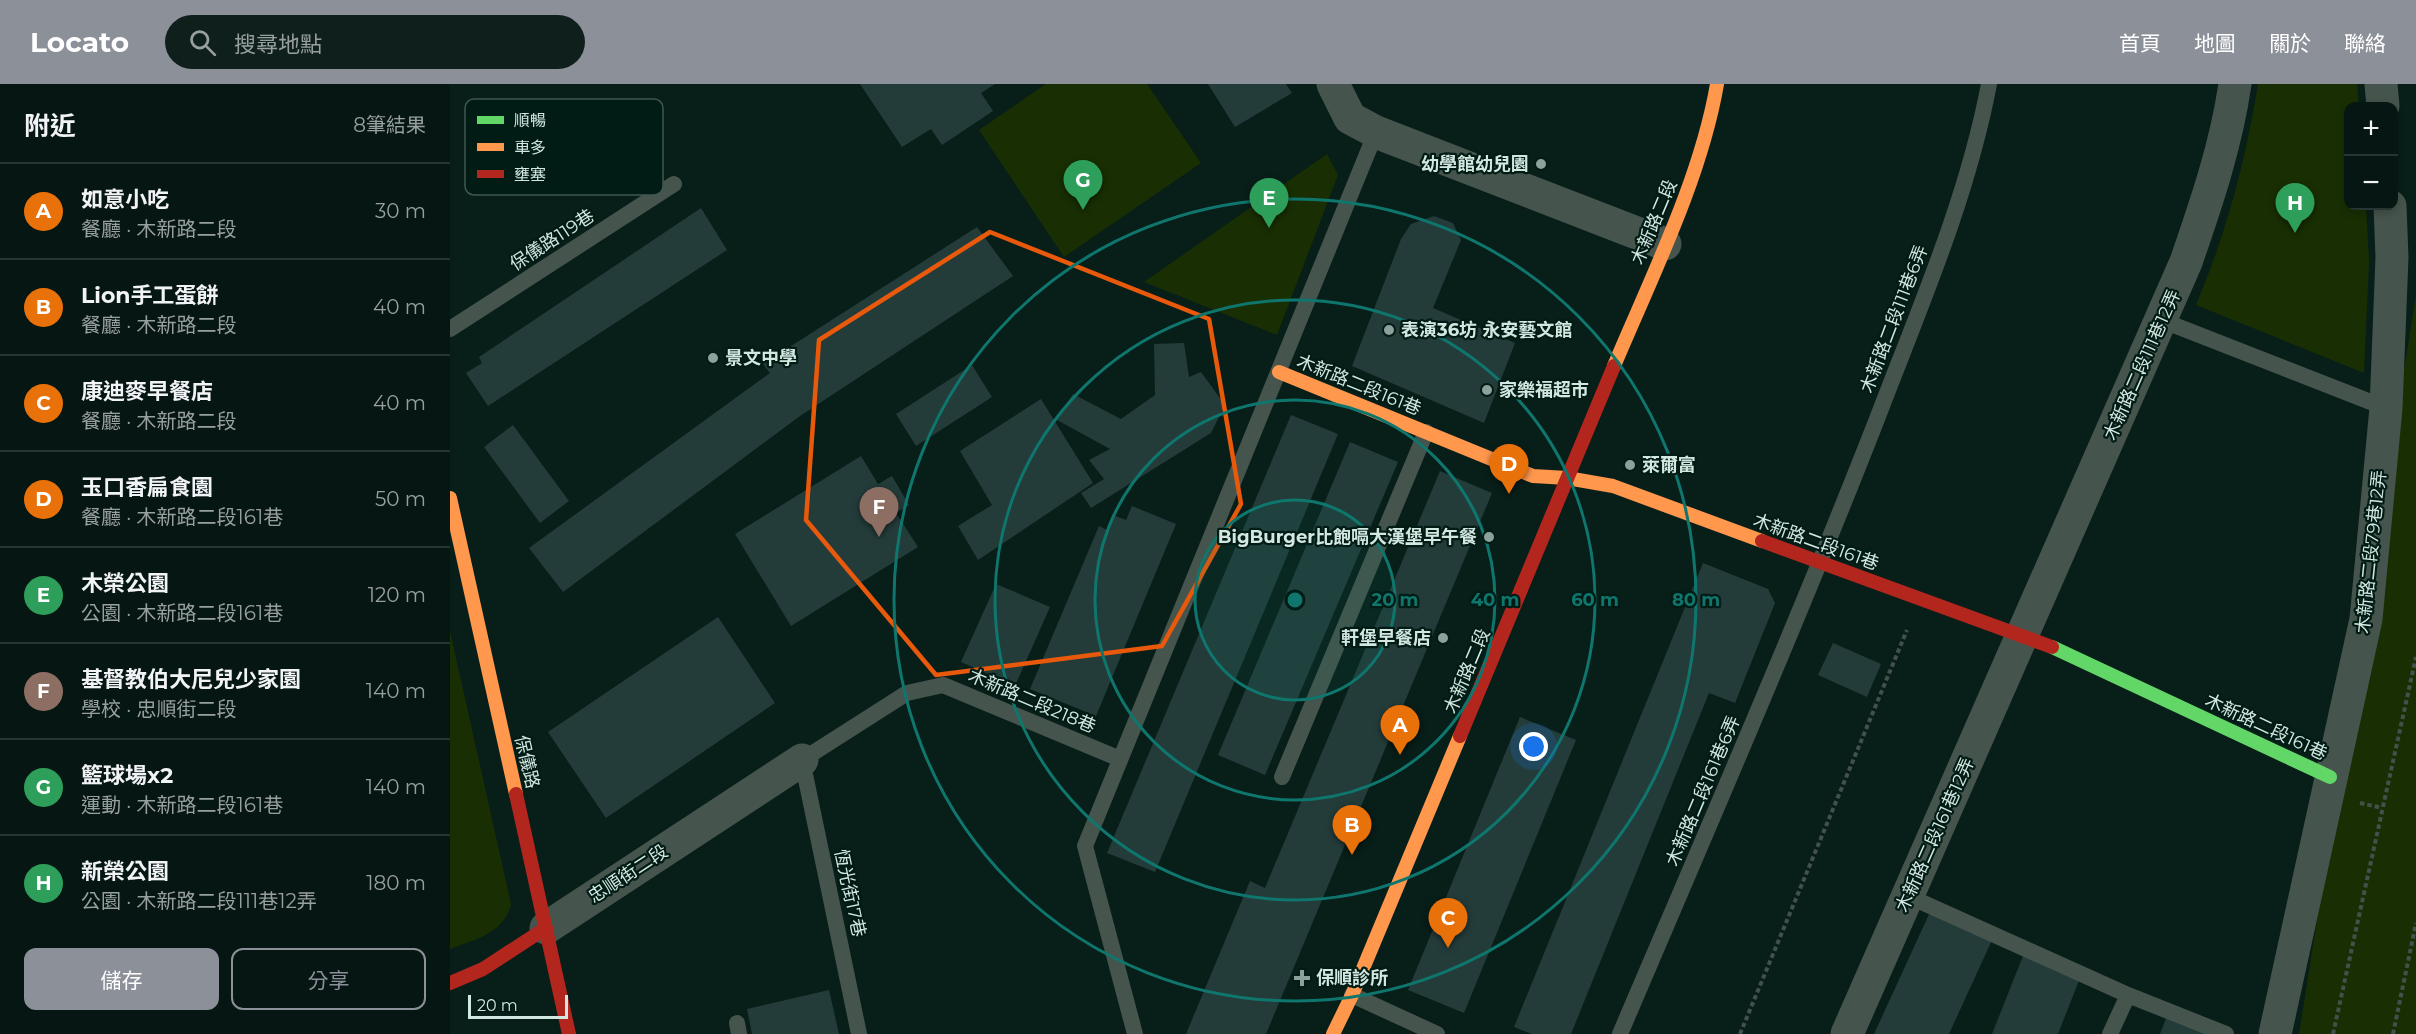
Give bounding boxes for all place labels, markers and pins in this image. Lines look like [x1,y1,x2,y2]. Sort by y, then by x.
place label: 幼學館幼兒園 [1421,153,1529,175]
marker: 幼學館幼兒園 [1534,157,1548,171]
pin: G [1064,160,1102,210]
pin: E [1250,178,1288,228]
pin: H [2276,184,2314,233]
place label: 表演36坊 永安藝文館 [1401,319,1572,341]
marker: 表演36坊 永安藝文館 [1382,323,1396,337]
place label: 景文中學 [725,347,797,369]
marker: 景文中學 [706,351,720,365]
place label: 家樂福超市 [1499,379,1589,401]
marker: 家樂福超市 [1480,383,1494,397]
pin: D [1490,444,1528,494]
place label: 萊爾富 [1642,454,1696,476]
marker: 萊爾富 [1623,458,1637,472]
pin: F [860,488,898,537]
place label: BigBurger比飽嗝大漢堡早午餐 [1218,526,1477,548]
marker: BigBurger比飽嗝大漢堡早午餐 [1482,530,1496,544]
centre of rings [1285,590,1305,610]
place label: 軒堡早餐店 [1341,627,1431,649]
marker: 軒堡早餐店 [1436,631,1450,645]
pin: A [1380,706,1420,755]
pin: B [1332,806,1372,855]
pin: C [1428,898,1468,948]
place label: 保順診所 [1316,967,1388,989]
marker: 保順診所 [1293,969,1311,987]

